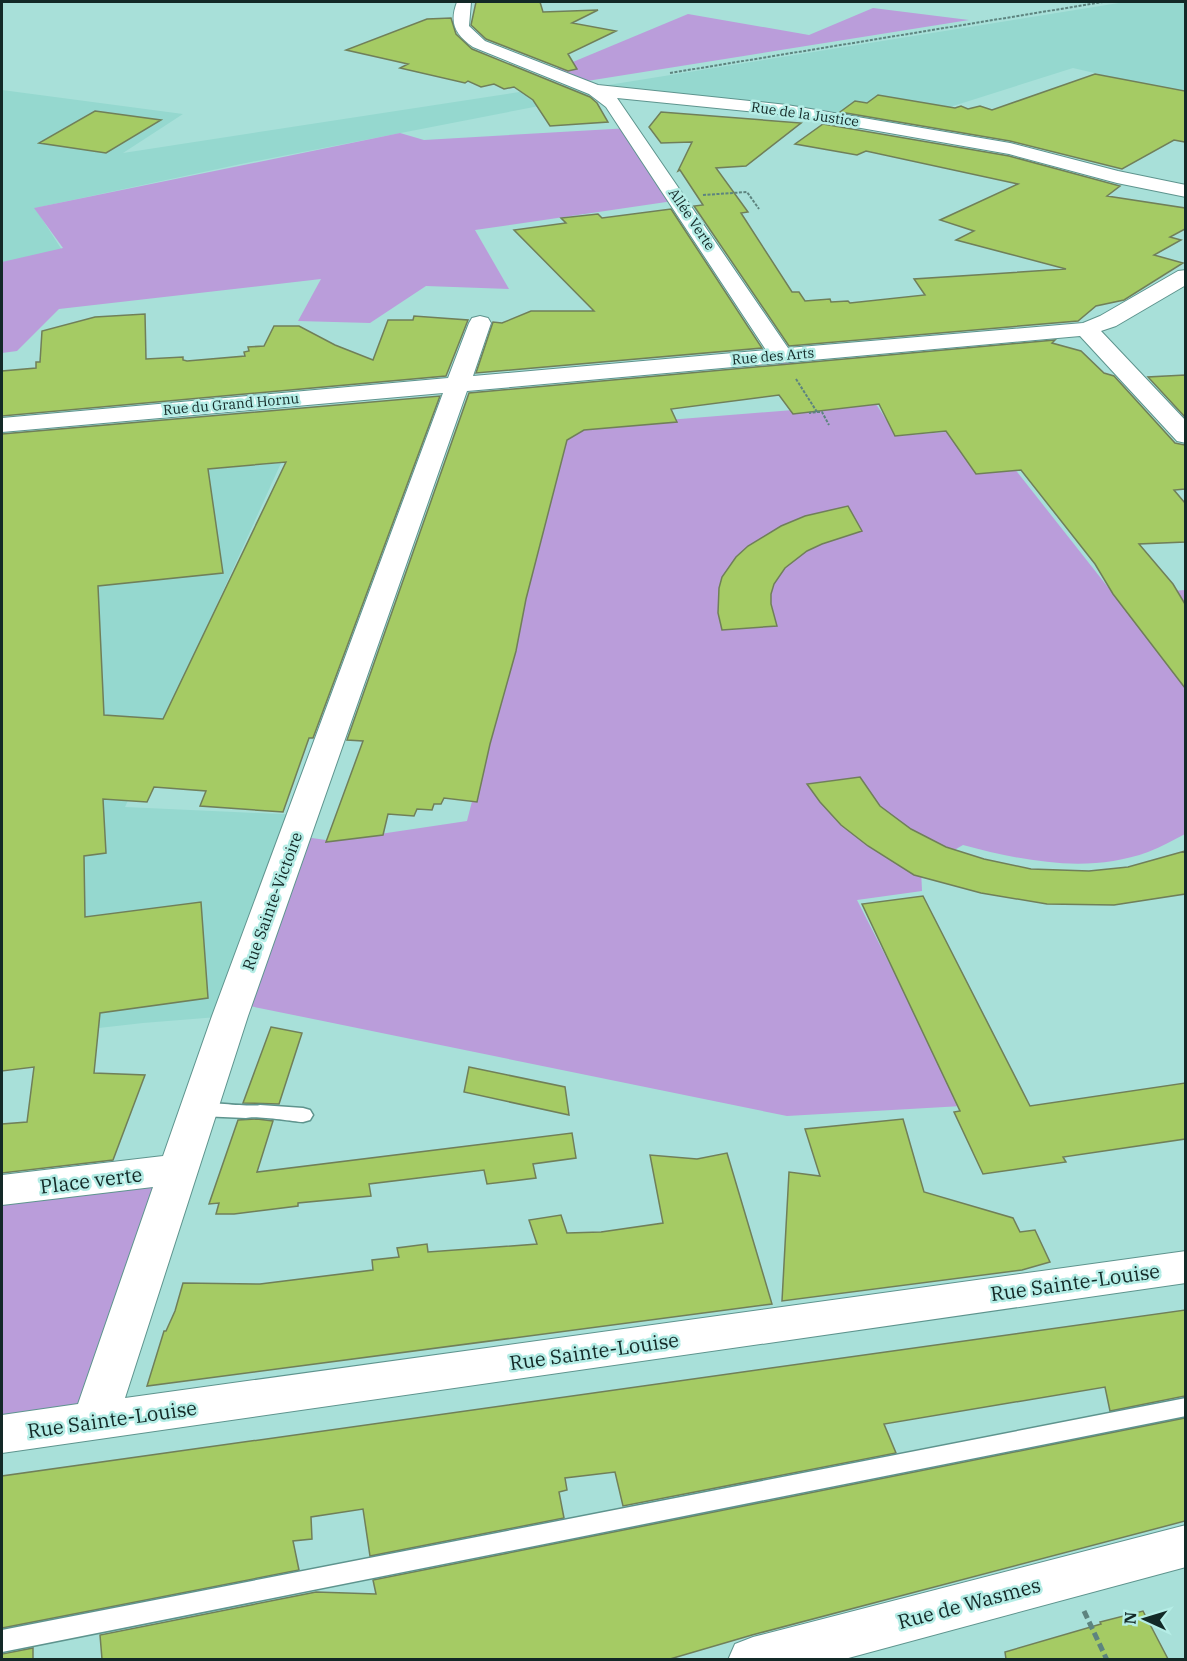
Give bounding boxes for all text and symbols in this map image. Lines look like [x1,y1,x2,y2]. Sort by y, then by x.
street label: Rue de la Justice [750,98,860,130]
street label: Allée Verte [665,185,719,253]
street label: Rue des Arts [731,343,815,369]
street label: Rue du Grand Hornu [162,389,300,419]
street label: Rue Sainte-Victoire [238,829,306,973]
street label: Place verte [38,1160,144,1200]
street label: Rue Sainte-Louise [988,1257,1162,1307]
street label: Rue Sainte-Louise [507,1326,681,1376]
street label: Rue Sainte-Louise [25,1394,199,1444]
street label: Rue de Wasmes [895,1571,1043,1635]
north arrow [1115,1589,1175,1649]
text: N [1120,1611,1140,1625]

